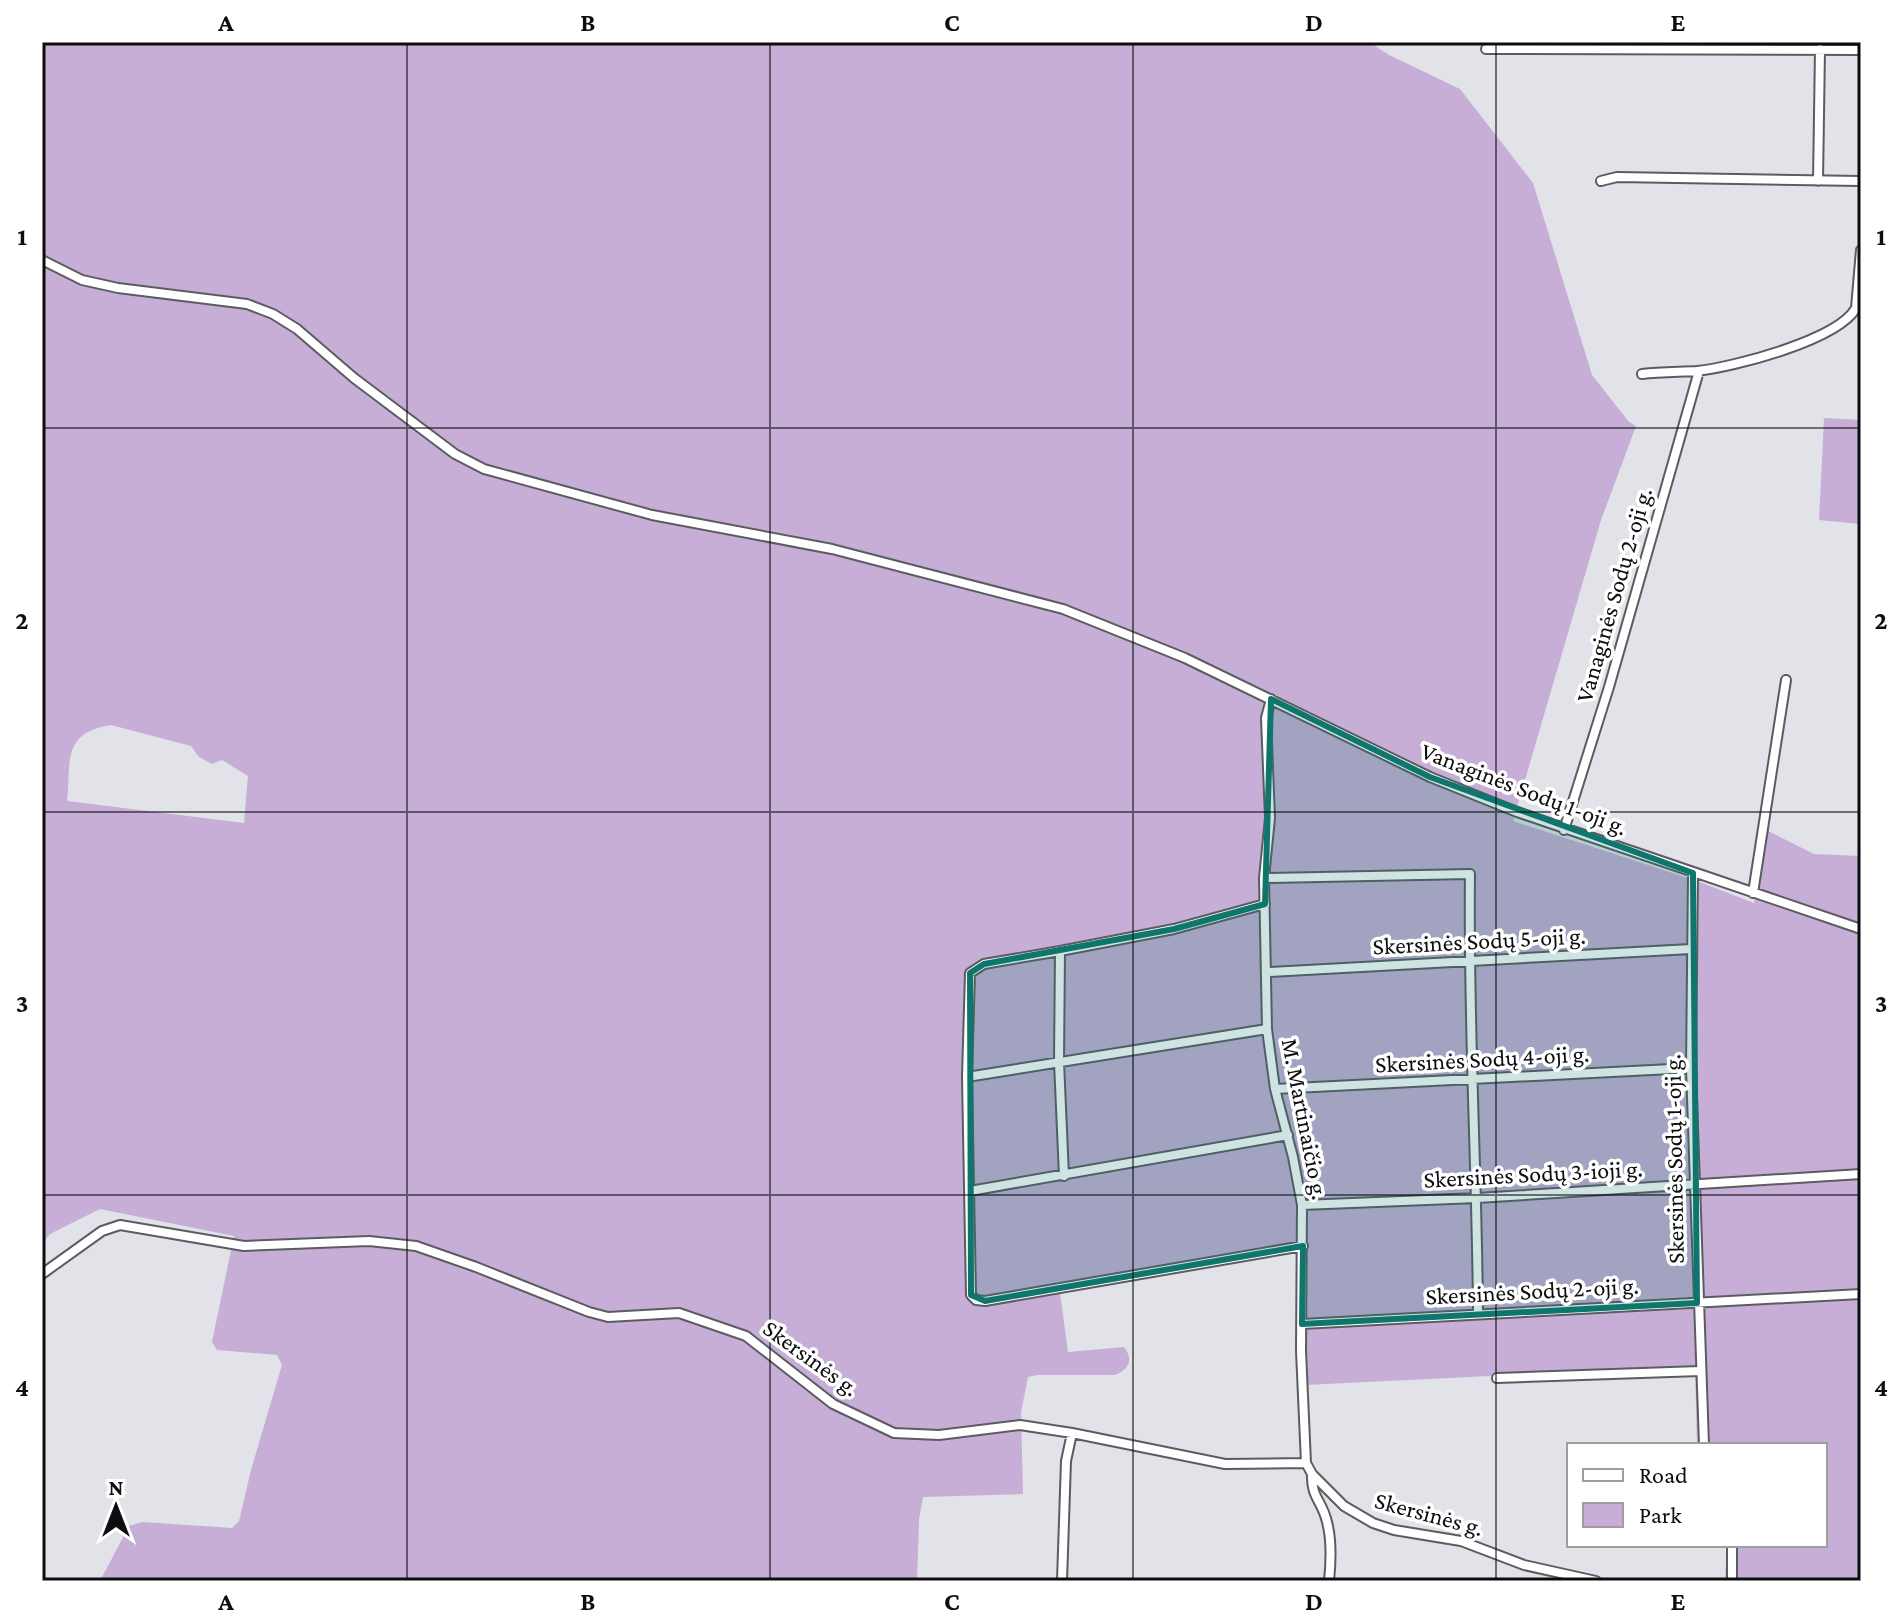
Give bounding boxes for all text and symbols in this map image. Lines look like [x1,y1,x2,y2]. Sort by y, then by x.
text: A [217,8,234,37]
text: B [580,8,596,37]
text: C [944,8,960,37]
text: D [1305,8,1323,37]
text: E [1671,8,1686,37]
text: 1 [17,222,27,251]
text: 1 [1876,222,1886,251]
street label: Vanaginės Sodų 2-oji g. [1570,485,1657,705]
text: 2 [15,606,29,635]
text: 2 [1874,606,1888,635]
street label: Vanaginės Sodų 1-oji g. [1417,737,1631,840]
street label: Skersinės Sodų 5-oji g. [1372,921,1586,960]
text: 3 [16,989,28,1018]
text: 3 [1875,989,1887,1018]
street label: M. Martinaičio g. [1277,1036,1334,1202]
street label: Skersinės Sodų 4-oji g. [1374,1039,1590,1078]
street label: Skersinės Sodų 1-oji g. [1658,1054,1689,1264]
street label: Skersinės Sodų 3-ioji g. [1423,1154,1643,1193]
street label: Skersinės Sodų 2-oji g. [1425,1271,1639,1310]
street label: Skersinės g. [758,1314,864,1401]
text: 4 [15,1373,29,1402]
text: 4 [1874,1373,1888,1402]
legend [1567,1443,1827,1547]
text: Road [1639,1461,1688,1488]
north arrow [76,1467,156,1547]
text: N [109,1475,124,1500]
street label: Skersinės g. [1372,1486,1486,1541]
text: Park [1639,1501,1682,1528]
text: A [217,1587,234,1616]
text: B [580,1587,596,1616]
text: C [944,1587,960,1616]
text: D [1305,1587,1323,1616]
text: E [1671,1587,1686,1616]

